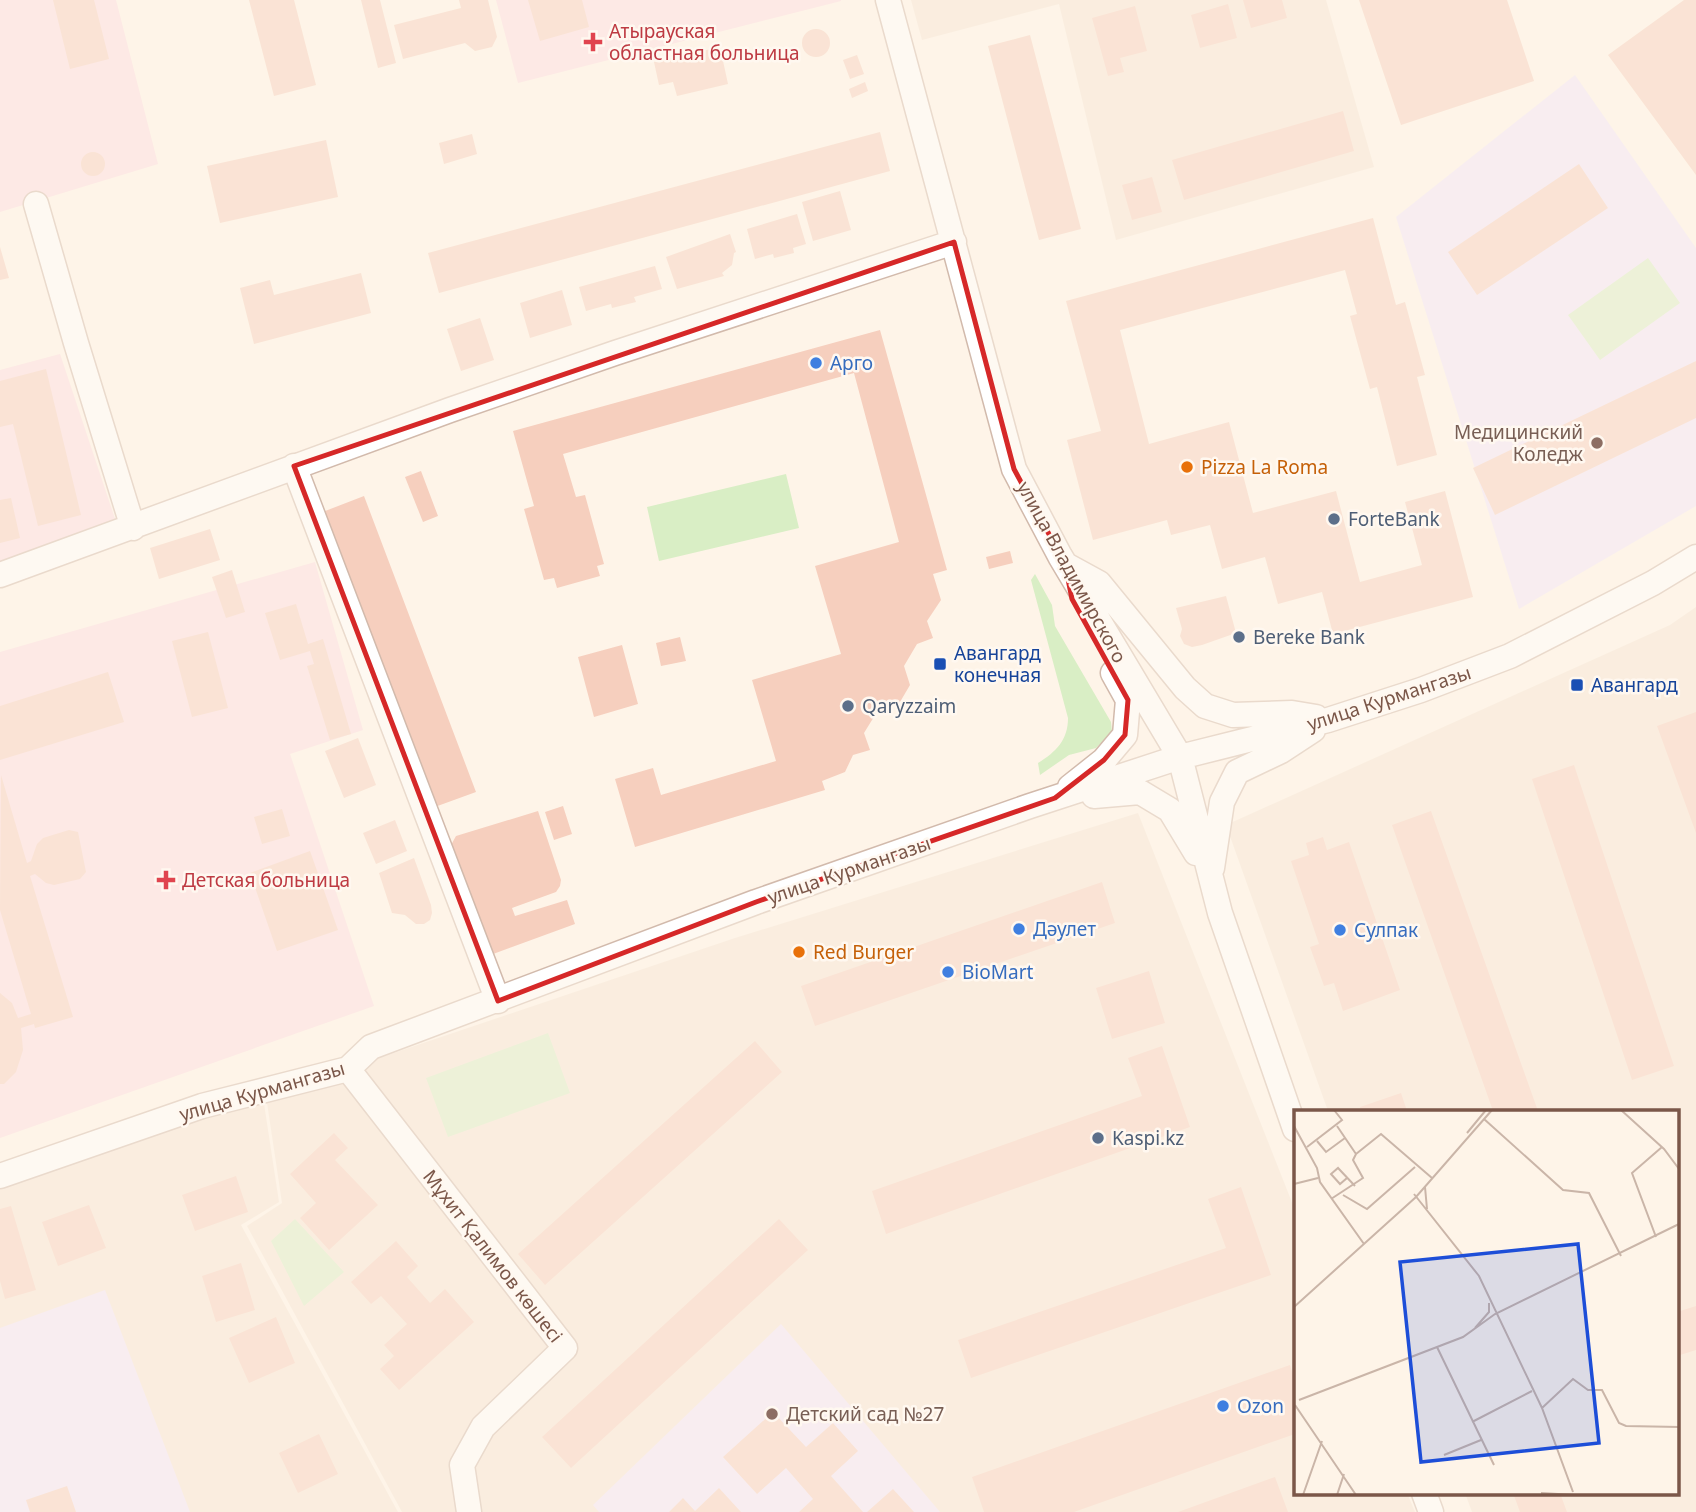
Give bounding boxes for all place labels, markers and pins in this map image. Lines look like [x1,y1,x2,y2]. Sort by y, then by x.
place label: Атырауская областная больница [609,18,799,66]
marker: Атырауская областная больница [583,32,603,52]
place label: Арго [830,350,873,376]
marker: Арго [808,355,824,371]
place label: Медицинский Коледж [1454,419,1584,467]
marker: Медицинский Коледж [1589,435,1605,451]
place label: Pizza La Roma [1201,454,1328,480]
marker: Pizza La Roma [1179,459,1195,475]
place label: ForteBank [1348,506,1440,532]
marker: ForteBank [1326,511,1342,527]
place label: Bereke Bank [1253,624,1365,650]
marker: Bereke Bank [1231,629,1247,645]
place label: Авангард конечная [954,640,1041,688]
marker: Авангард конечная [932,656,948,672]
place label: Авангард [1591,672,1678,698]
marker: Авангард [1569,677,1585,693]
place label: Qaryzzaim [862,693,956,719]
marker: Qaryzzaim [840,698,856,714]
place label: Детская больница [182,867,350,893]
marker: Детская больница [156,870,176,890]
place label: Дәулет [1033,916,1096,942]
place label: Сулпак [1354,917,1418,943]
marker: Дәулет [1011,921,1027,937]
marker: Сулпак [1332,922,1348,938]
place label: Red Burger [813,939,914,965]
marker: Red Burger [791,944,807,960]
place label: BioMart [962,959,1033,985]
marker: BioMart [940,964,956,980]
place label: Kaspi.kz [1112,1125,1184,1151]
marker: Kaspi.kz [1090,1130,1106,1146]
place label: Ozon [1237,1393,1284,1419]
marker: Ozon [1215,1398,1231,1414]
place label: Детский сад №27 [786,1401,944,1427]
marker: Детский сад №27 [764,1406,780,1422]

